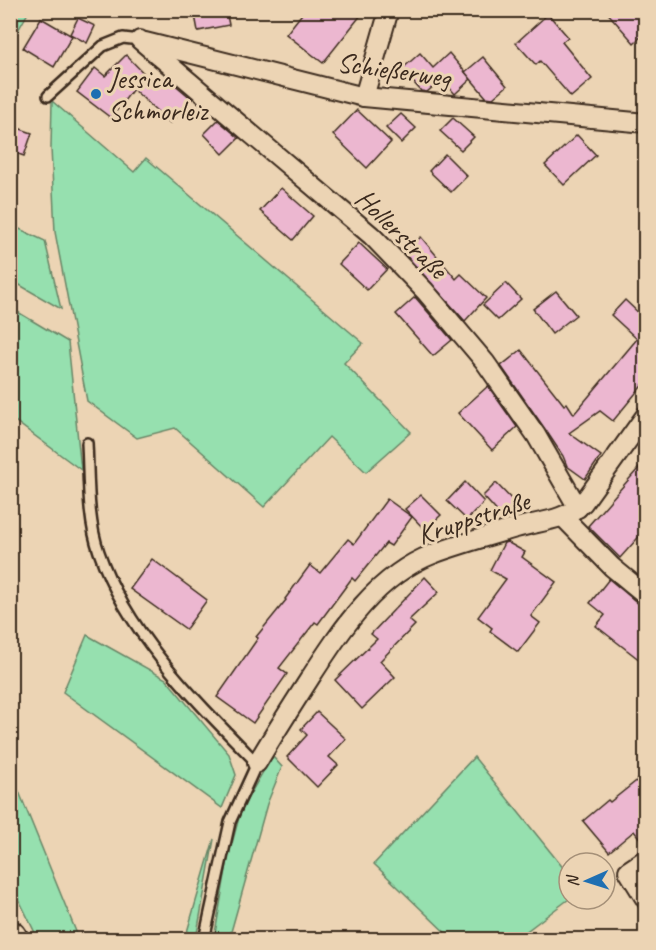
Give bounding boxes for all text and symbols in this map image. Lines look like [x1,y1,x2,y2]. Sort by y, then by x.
street label: Schießerweg [335,44,455,95]
place label: Jessica Schmorleiz [106,61,209,128]
marker: Jessica Schmorleiz [89,87,103,101]
street label: Hollerstraße [348,181,457,287]
street label: Kruppstraße [413,482,535,552]
north arrow [557,851,617,911]
text: N [563,873,583,887]

